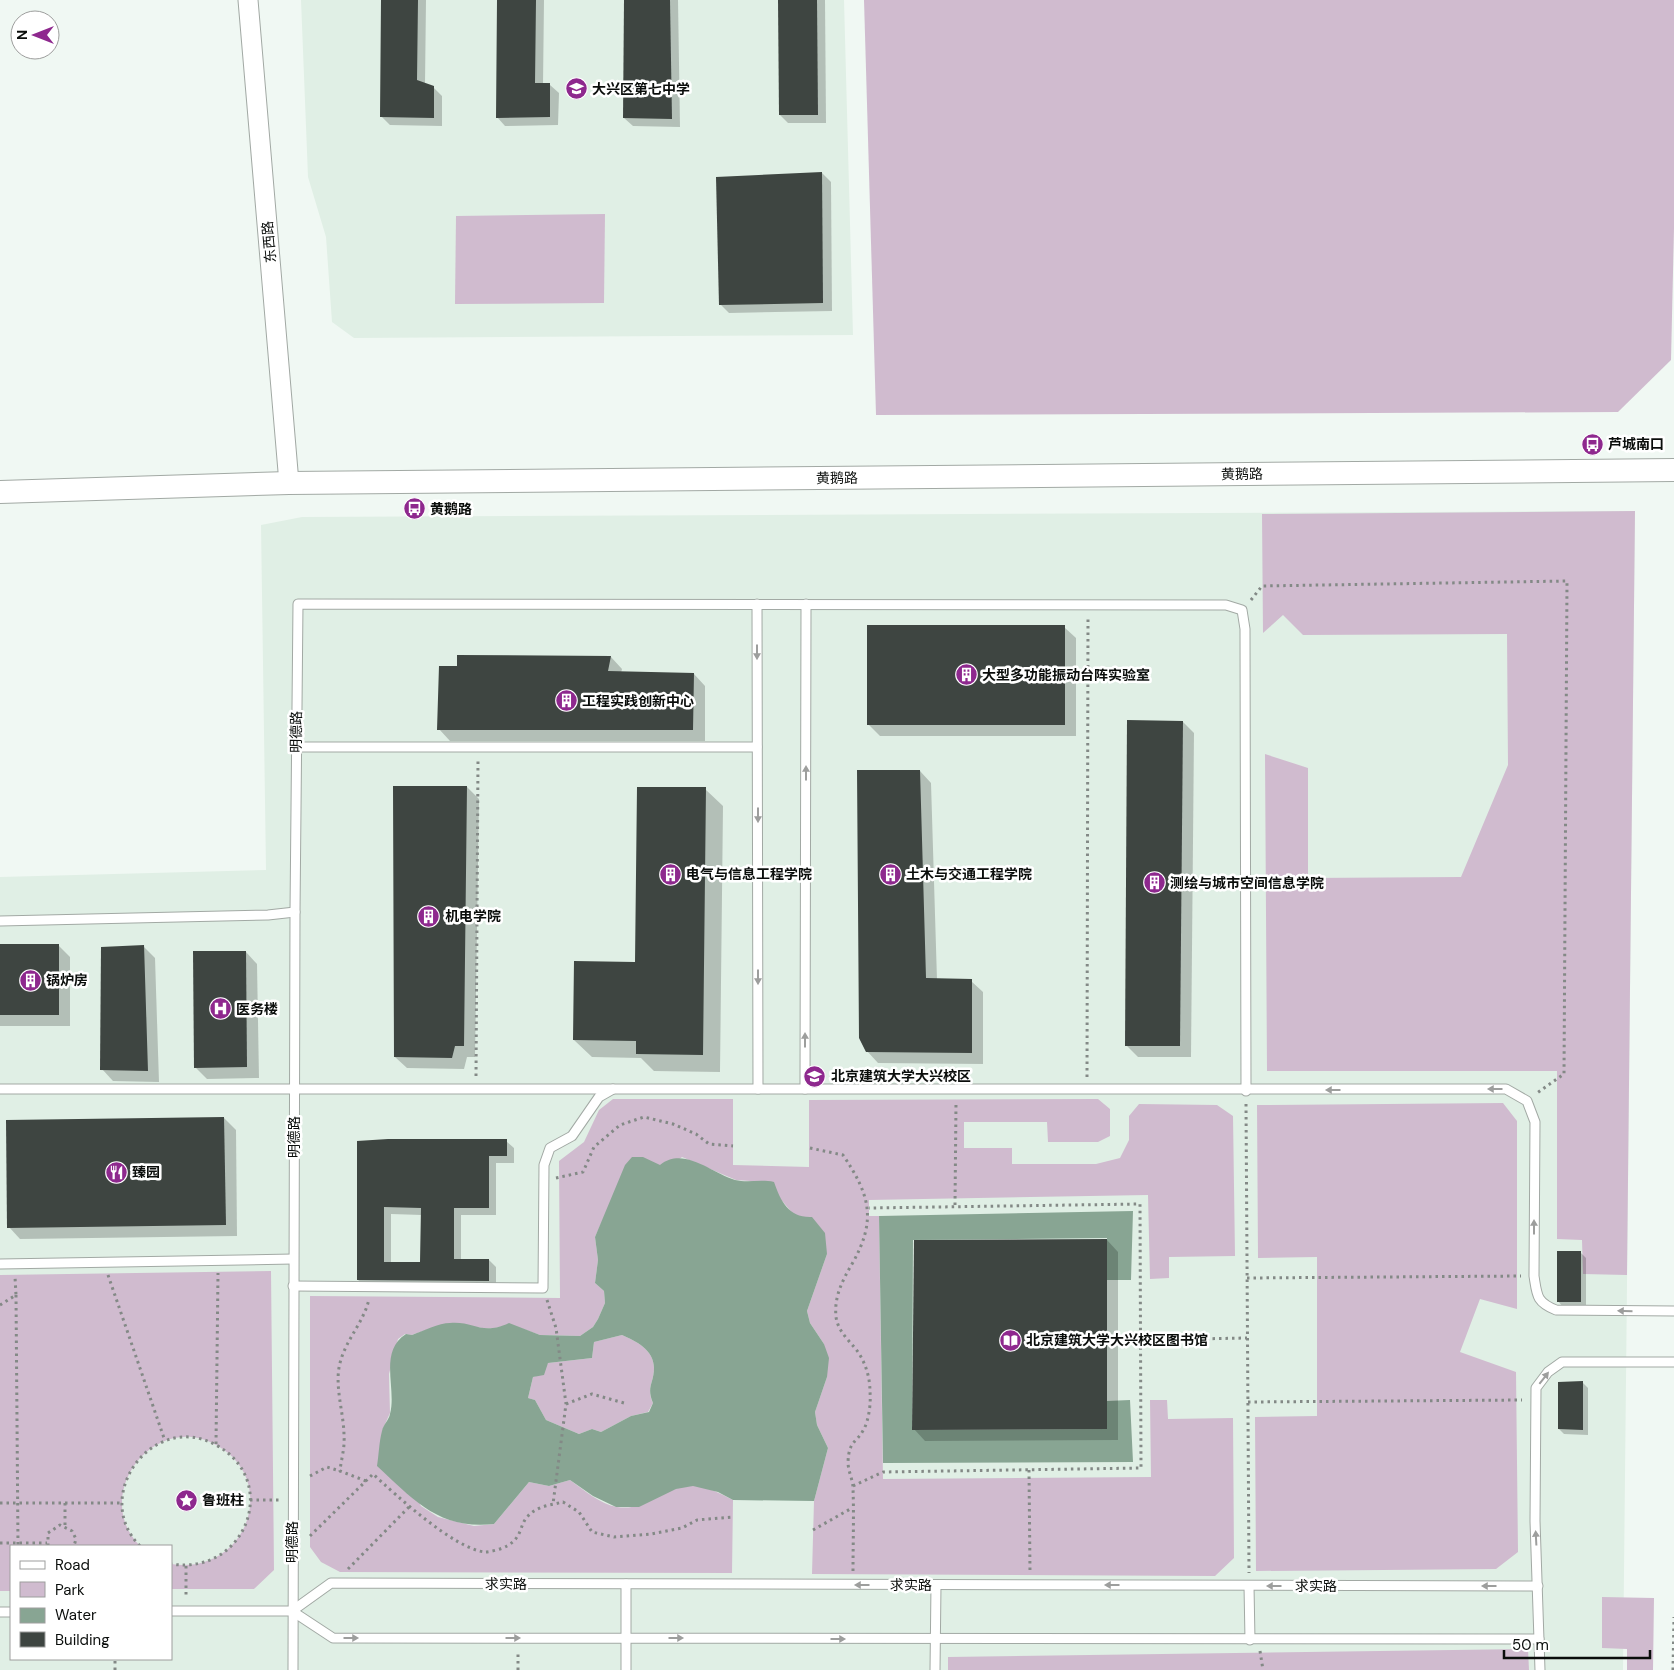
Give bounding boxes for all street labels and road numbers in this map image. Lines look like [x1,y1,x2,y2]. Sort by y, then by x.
street label: 东西路 [258,220,280,264]
street label: 黄鹅路 [1221,465,1263,483]
street label: 黄鹅路 [816,469,858,487]
street label: 明德路 [287,711,305,753]
street label: 明德路 [285,1116,303,1158]
street label: 明德路 [283,1521,301,1563]
street label: 求实路 [485,1575,527,1593]
street label: 求实路 [890,1576,932,1594]
street label: 求实路 [1295,1577,1337,1595]

